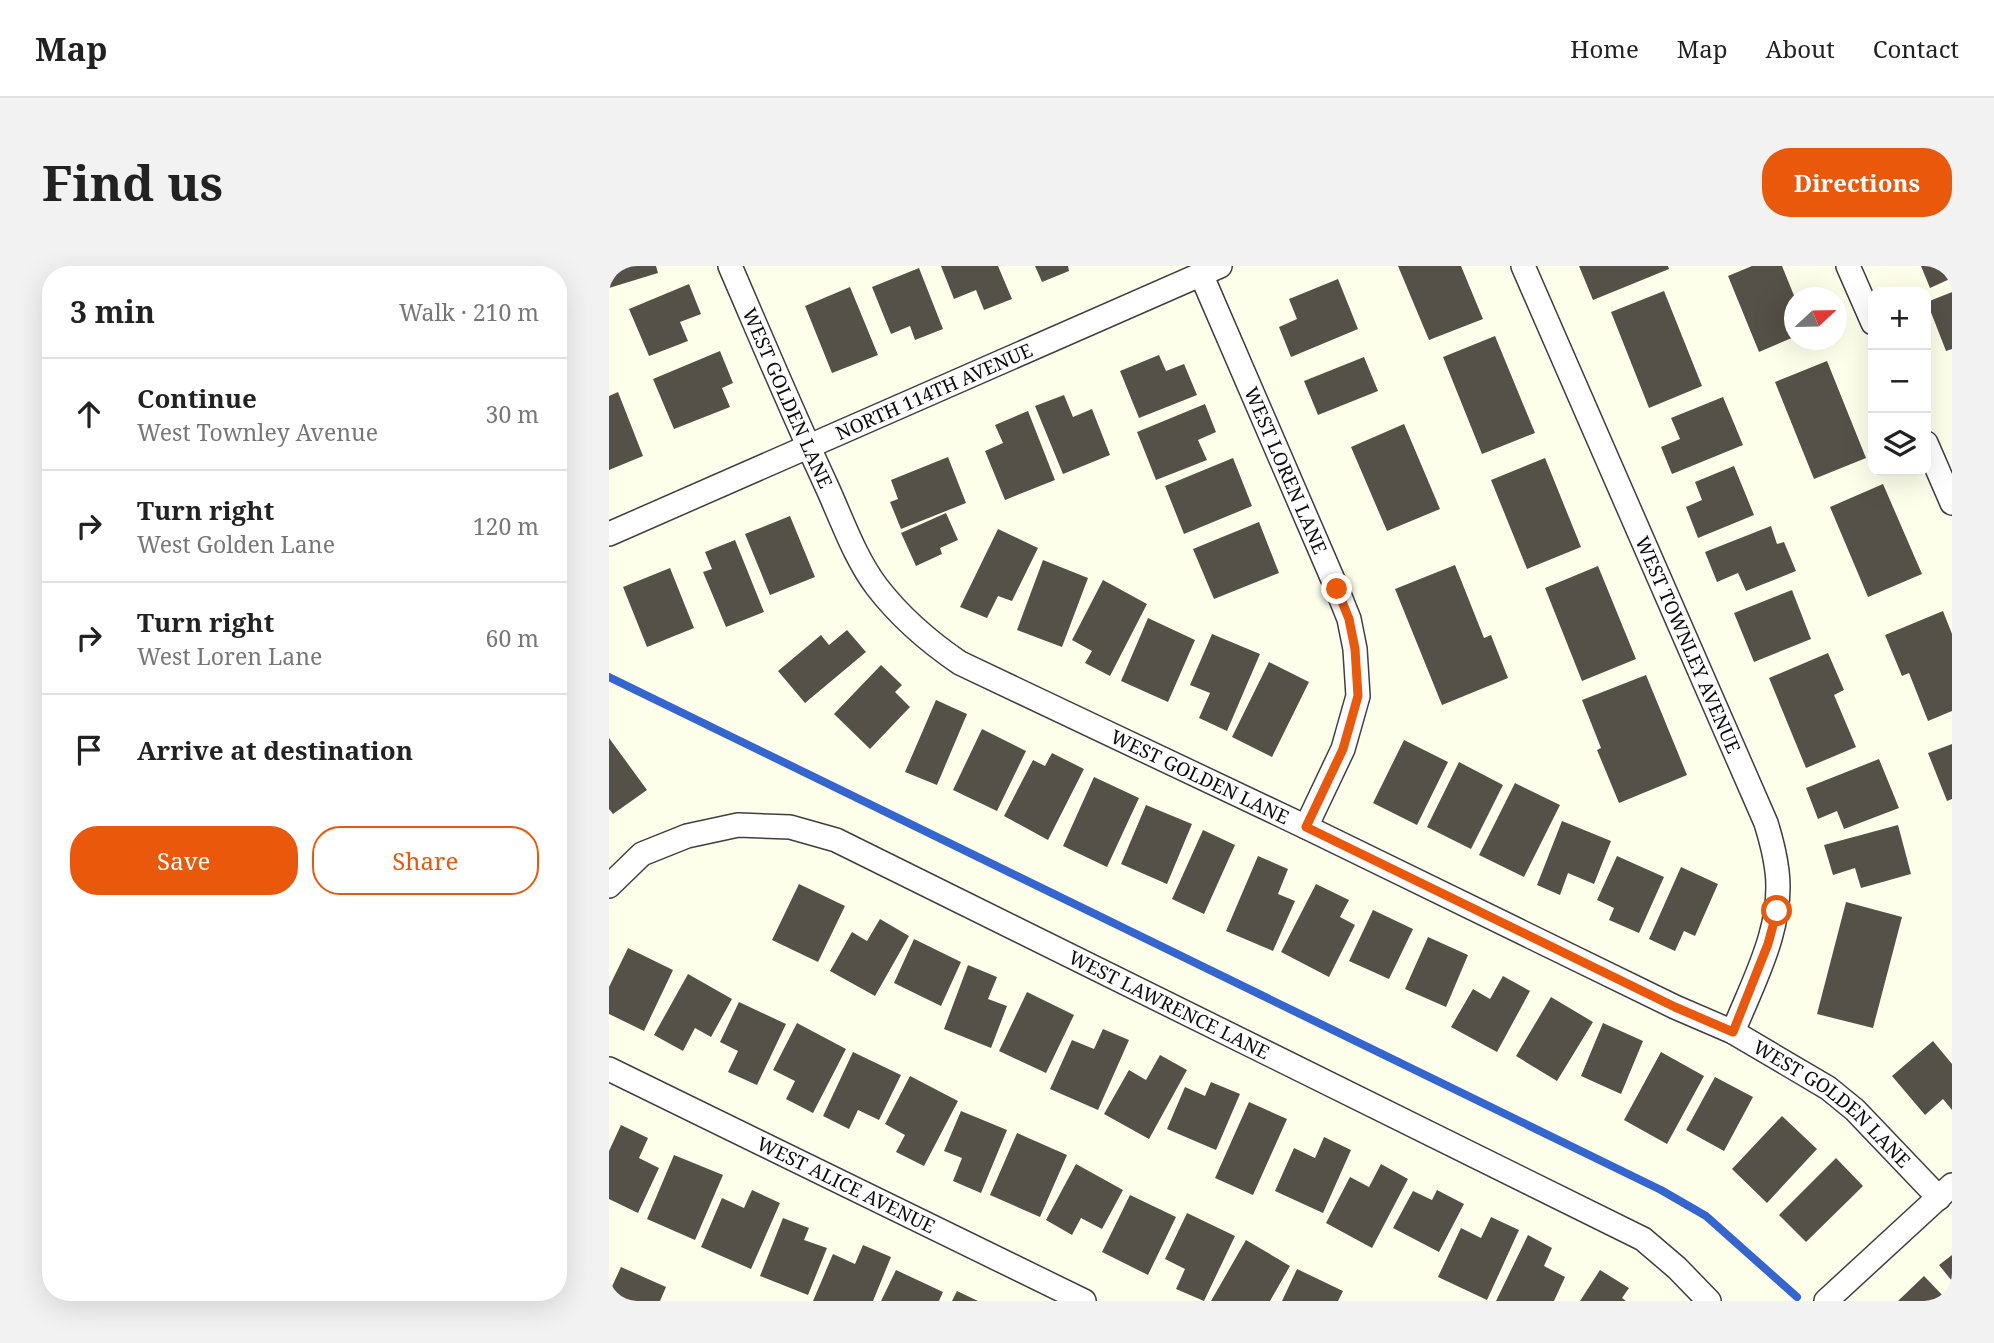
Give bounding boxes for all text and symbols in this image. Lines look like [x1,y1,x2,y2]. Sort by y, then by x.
text: Map [35,26,108,71]
text: Home [1570,32,1639,65]
text: Map [1677,32,1728,65]
text: About [1766,32,1835,65]
text: Contact [1873,32,1959,65]
button: Directions [1762,148,1952,217]
text: Find us [42,149,223,215]
north arrow [1784,287,1847,350]
map controls [1868,287,1931,476]
button: + [1868,287,1931,350]
text: 3 min [70,291,155,332]
text: Walk · 210 m [399,296,539,328]
street label: WEST GOLDEN LANE [737,304,839,493]
street label: NORTH 114TH AVENUE [832,337,1037,446]
button: − [1868,350,1931,413]
text: Continue [137,380,257,416]
street label: WEST LOREN LANE [1238,383,1333,558]
icon: ahead [70,395,108,433]
text: 30 m [486,398,539,430]
button: layers [1868,413,1931,476]
text: West Townley Avenue [137,416,378,448]
text: Turn right [137,492,274,528]
icon: right [70,507,108,545]
text: 120 m [473,510,539,542]
text: West Golden Lane [137,528,335,560]
street label: WEST TOWNLEY AVENUE [1629,532,1747,757]
route end [1321,573,1352,604]
text: Turn right [137,604,274,640]
icon: right [70,619,108,657]
text: 60 m [486,622,539,654]
text: West Loren Lane [137,640,322,672]
street label: WEST GOLDEN LANE [1107,723,1294,830]
icon: arrive [70,731,108,769]
text: Arrive at destination [137,732,413,768]
button: Save [70,826,298,895]
button: Share [312,826,539,895]
route start [1761,895,1792,926]
street label: WEST LAWRENCE LANE [1064,944,1274,1065]
street label: WEST GOLDEN LANE [1749,1034,1916,1173]
street label: WEST ALICE AVENUE [753,1130,940,1240]

